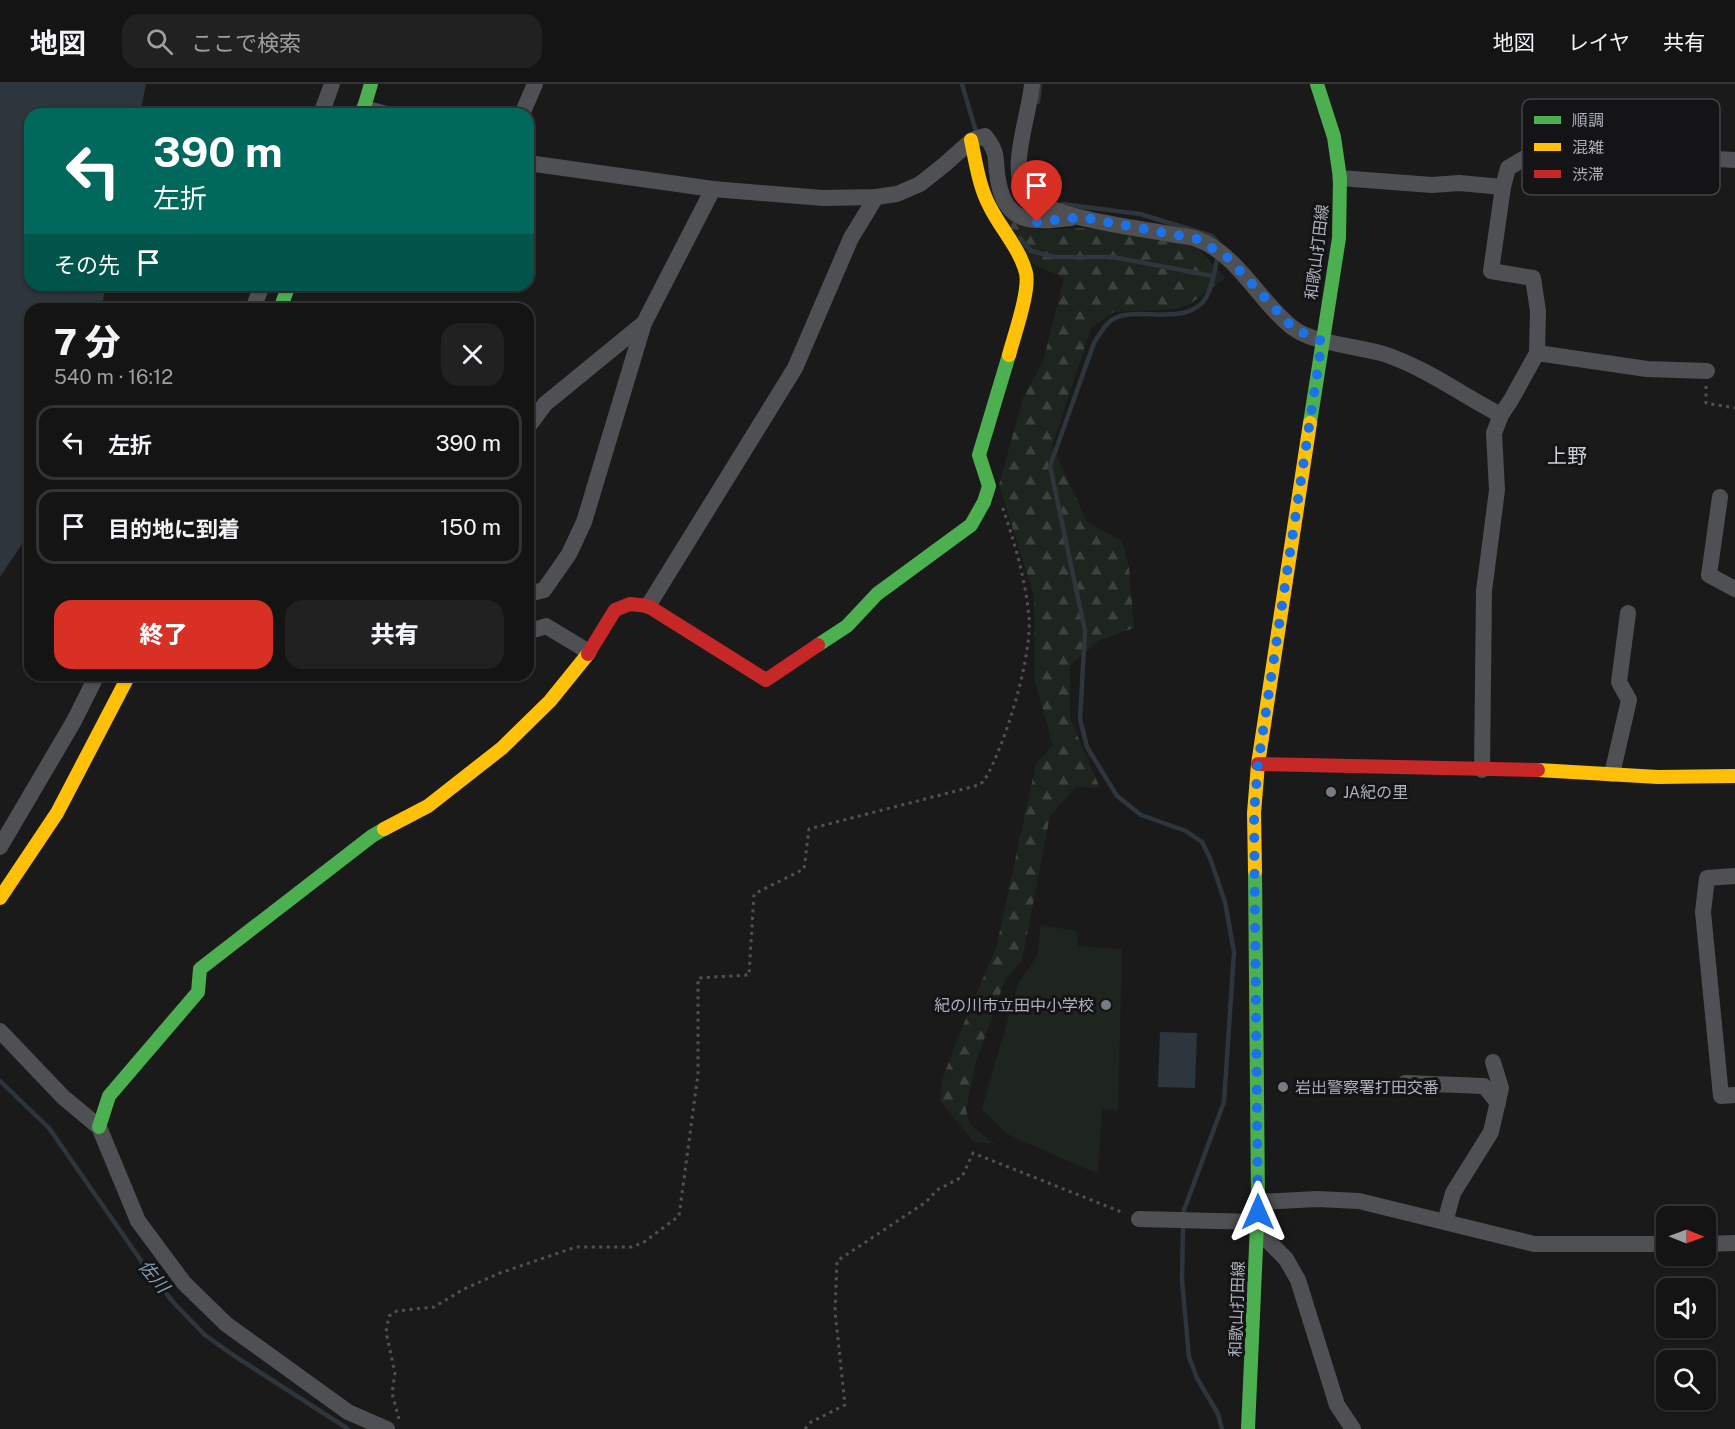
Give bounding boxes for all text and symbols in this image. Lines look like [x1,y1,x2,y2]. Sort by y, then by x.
search box [122,14,542,68]
icon: search [143,25,176,58]
text: 地図 [30,26,86,59]
text: ここで検索 [191,30,301,56]
text: 地図 [1493,30,1535,55]
text: レイヤ [1568,30,1630,55]
text: 共有 [1663,30,1705,55]
legend [1522,99,1720,195]
text: 順調 [1572,111,1604,130]
text: 390 m [153,127,283,176]
icon: left [54,132,132,210]
text: 混雑 [1572,138,1604,157]
pin [1011,160,1062,222]
text: 渋滞 [1572,165,1604,184]
icon: arrive [1020,169,1053,202]
text: 左折 [153,182,207,214]
street label: 和歌山打田線 [1302,203,1332,301]
icon: arrive [132,246,165,279]
text: その先 [54,252,120,278]
text: 7 分 [54,321,121,363]
button: close [441,323,504,386]
text: 540 m · 16:12 [54,365,173,389]
icon: left [57,426,90,459]
text: 390 m [436,430,501,456]
text: 左折 [108,432,152,458]
district label: 上野 [1547,444,1587,468]
icon: arrive [57,510,90,543]
text: 150 m [440,514,501,540]
text: 目的地に到着 [108,516,240,542]
button: 終了 [54,600,273,669]
button: 共有 [285,600,504,669]
place label: JA紀の里 [1343,783,1408,802]
marker: JA紀の里 [1324,785,1338,799]
place label: 紀の川市立田中小学校 [934,996,1094,1015]
marker: 紀の川市立田中小学校 [1099,998,1113,1012]
place label: 岩出警察署打田交番 [1295,1078,1439,1097]
marker: 岩出警察署打田交番 [1276,1080,1290,1094]
position arrow [1226,1180,1290,1244]
north arrow [1656,1206,1716,1266]
map controls [1656,1206,1716,1410]
water label: 佐川 [134,1255,175,1298]
street label: 和歌山打田線 [1226,1261,1248,1357]
button: sound [1656,1278,1716,1338]
button: search [1656,1350,1716,1410]

